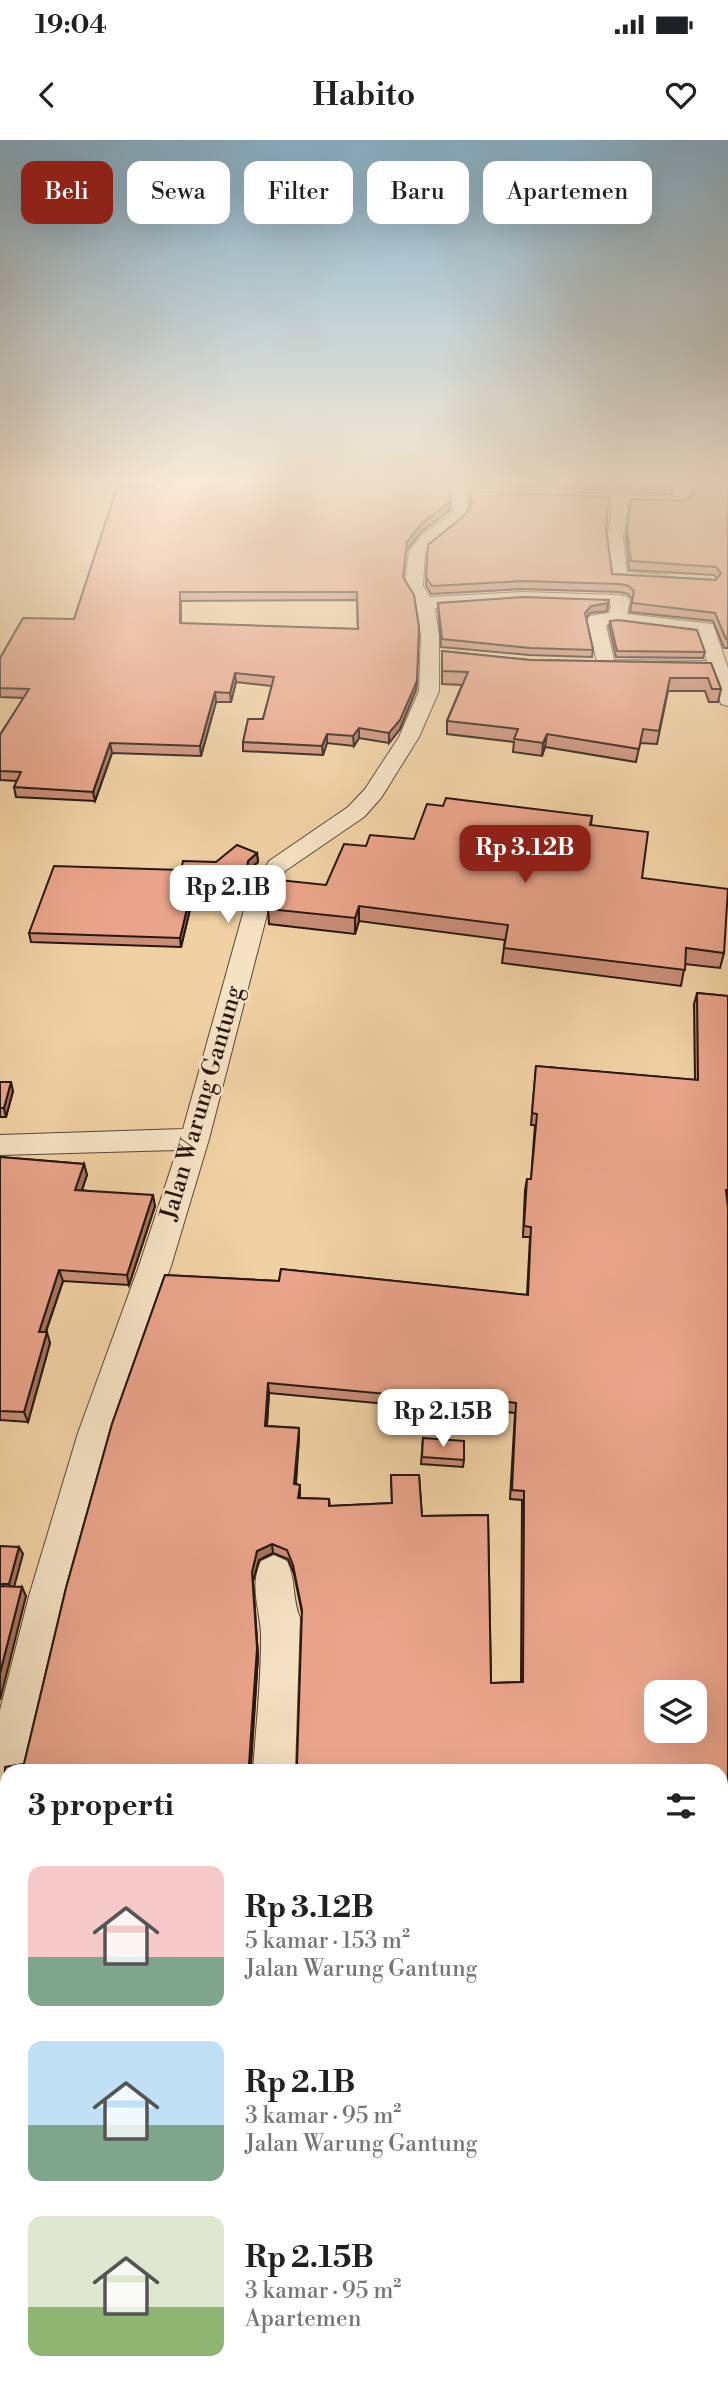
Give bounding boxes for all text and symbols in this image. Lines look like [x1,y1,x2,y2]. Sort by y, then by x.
text: 19:04 [35,9,107,41]
text: Habito [313,75,415,115]
icon: back [28,76,66,114]
icon: heart [662,76,700,114]
chip: Beli [21,161,113,224]
chip: Sewa [127,161,230,224]
chip: Filter [244,161,353,224]
chip: Baru [367,161,469,224]
chip: Apartemen [483,161,652,224]
pin: Rp 3.12B [453,826,597,885]
text: Rp 3.12B [476,834,574,862]
pin: Rp 2.1B [163,866,293,925]
text: Rp 2.1B [186,874,270,902]
street label: Jalan Warung Gantung [154,982,250,1225]
pin: Rp 2.15B [371,1390,515,1449]
text: Rp 2.15B [394,1398,492,1426]
map controls [644,1680,707,1743]
button: layers [644,1680,707,1743]
text: 3 properti [28,1787,174,1825]
icon: filters [662,1787,700,1825]
text: Rp 3.12B [245,1889,374,1927]
icon: home [84,1894,168,1978]
text: 5 kamar · 153 m² [245,1927,410,1955]
text: Jalan Warung Gantung [245,1955,478,1983]
text: Rp 2.1B [245,2064,355,2102]
icon: home [84,2069,168,2153]
text: 3 kamar · 95 m² [245,2102,401,2130]
text: Jalan Warung Gantung [245,2130,478,2158]
text: Rp 2.15B [245,2239,374,2277]
icon: home [84,2244,168,2328]
text: 3 kamar · 95 m² [245,2277,401,2305]
text: Apartemen [245,2305,361,2333]

